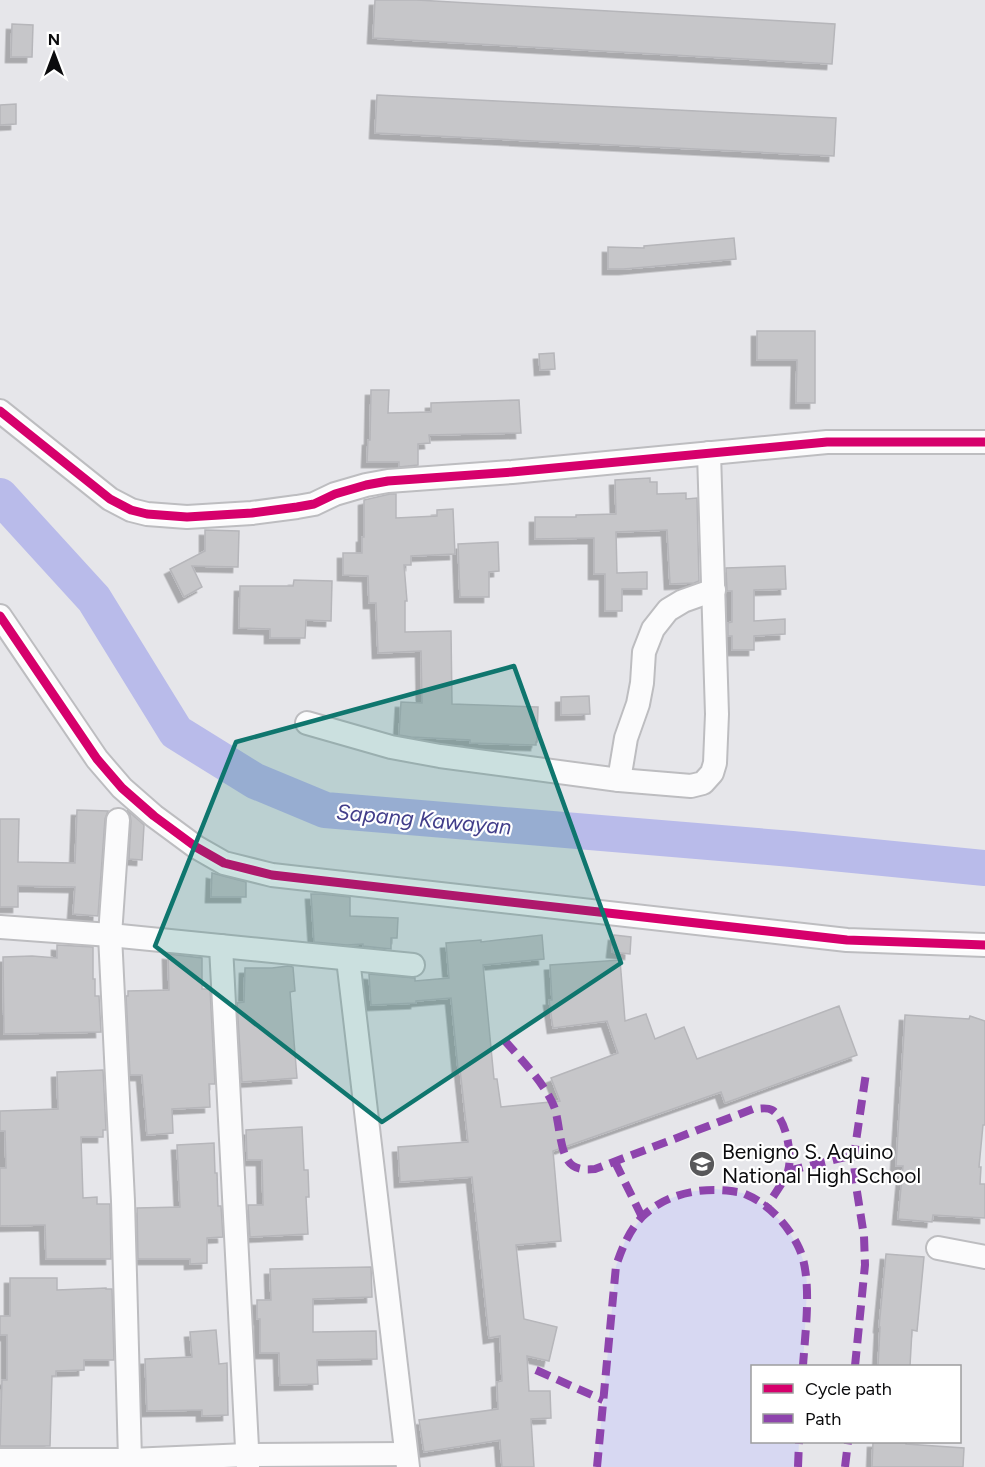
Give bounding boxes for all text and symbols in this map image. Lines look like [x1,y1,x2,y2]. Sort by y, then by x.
north arrow [24,24,84,84]
text: N [48,30,60,49]
water label: Sapang Kawayan [335,798,513,841]
place label: Benigno S. Aquino National High School [722,1139,921,1188]
school or university icon: Benigno S. Aquino National High School [687,1149,717,1179]
legend [751,1365,961,1443]
text: Cycle path [805,1378,892,1400]
text: Path [805,1408,841,1430]

